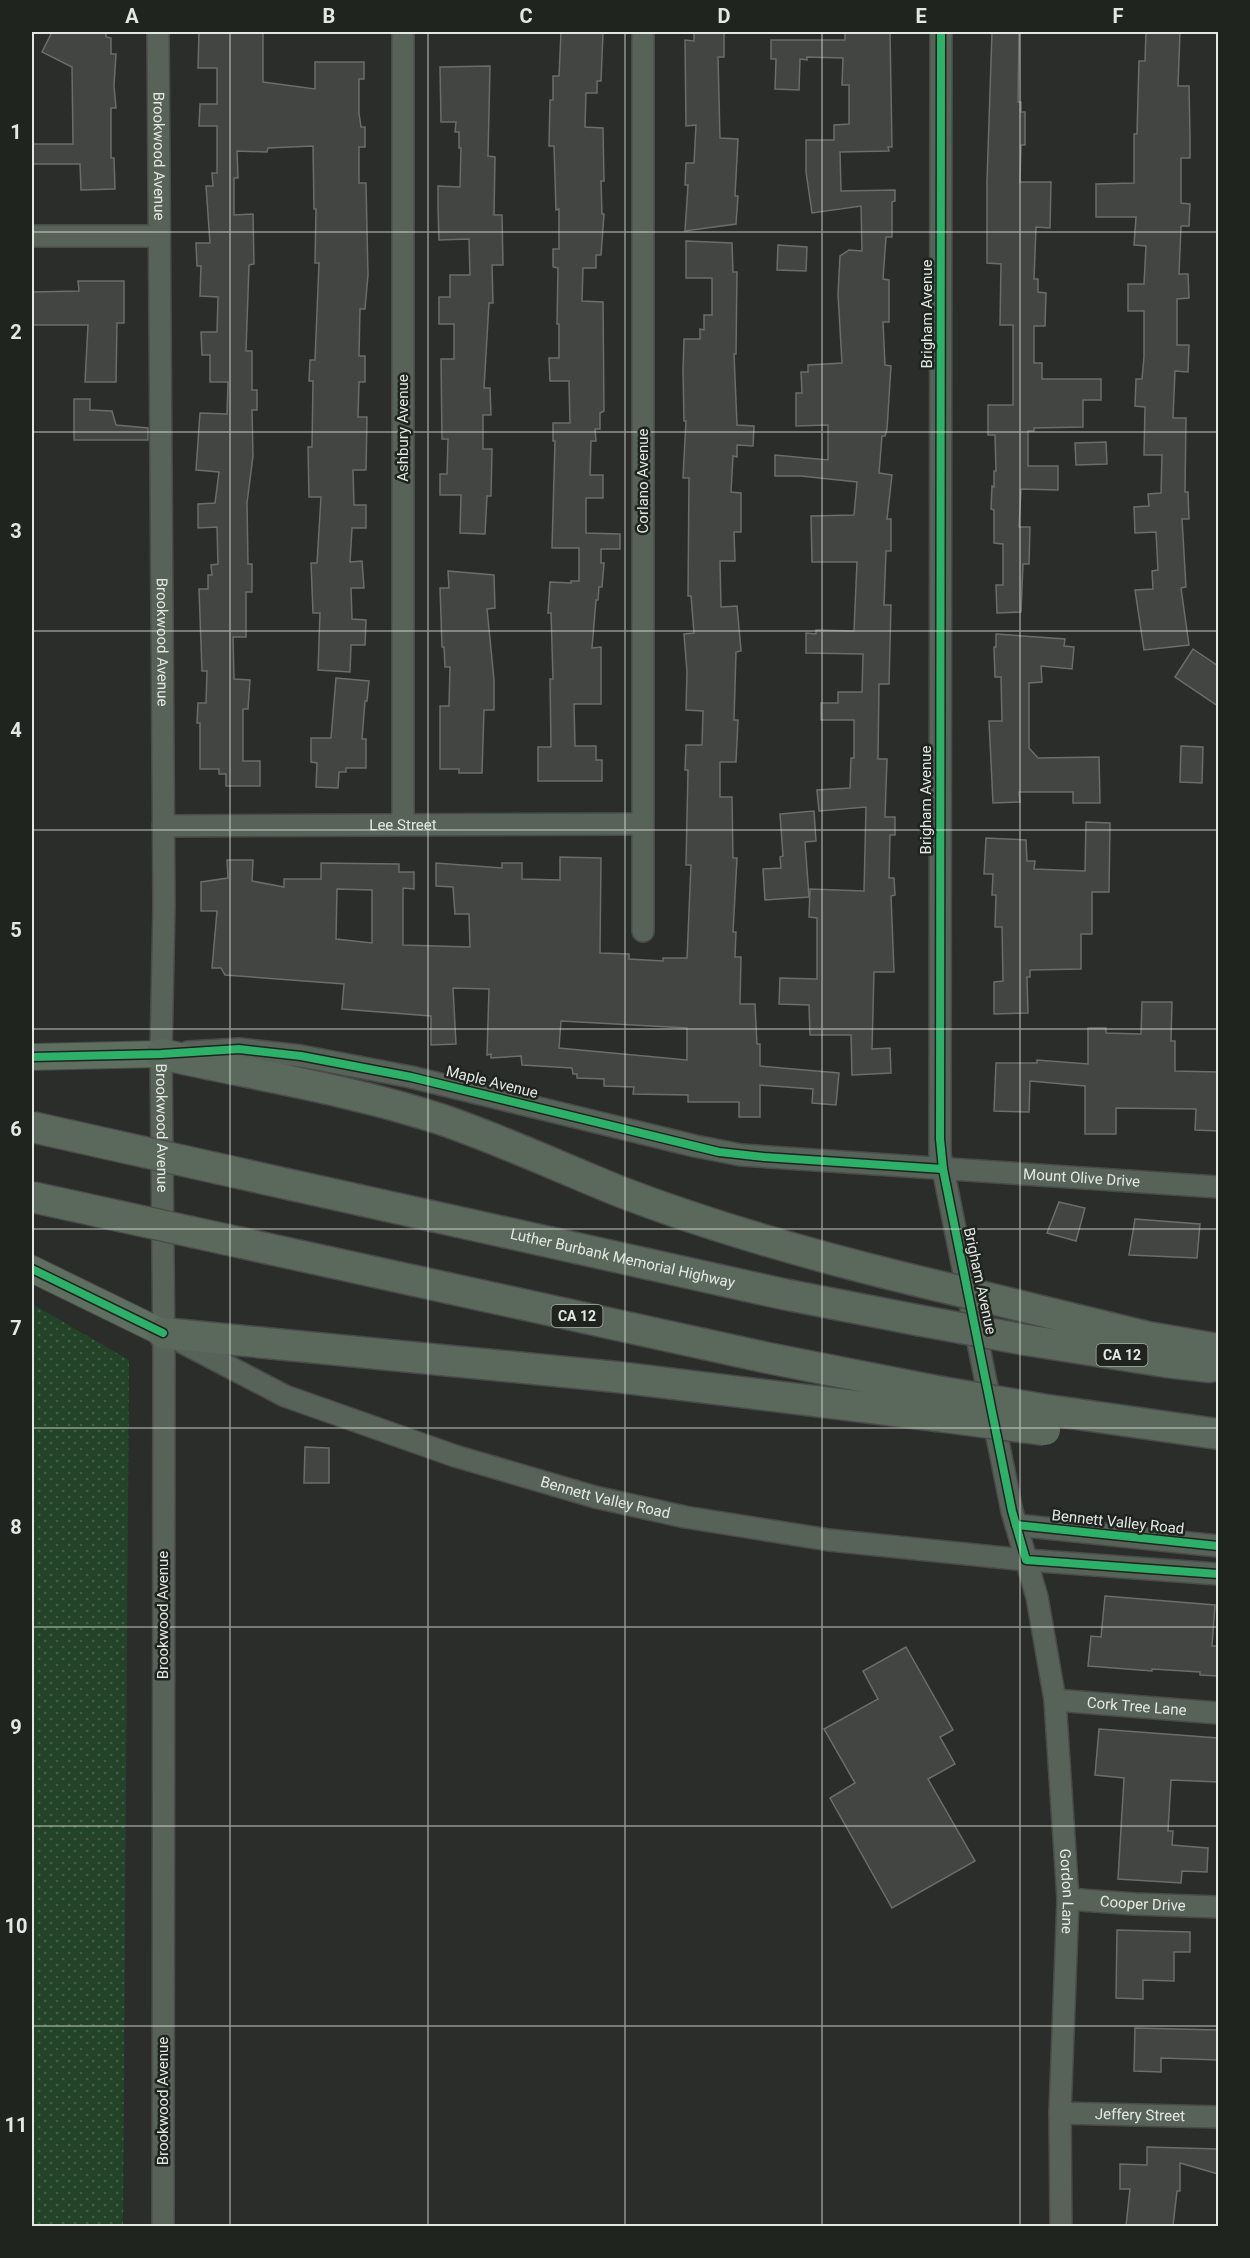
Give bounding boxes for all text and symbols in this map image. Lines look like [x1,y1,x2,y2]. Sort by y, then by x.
text: A [125,4,139,28]
text: B [323,4,335,28]
text: C [519,4,533,28]
text: D [718,4,731,28]
text: E [915,4,927,28]
text: F [1113,4,1124,28]
street label: Brookwood Avenue [149,92,168,220]
text: 1 [10,120,22,144]
street label: Brigham Avenue [918,260,936,368]
text: 2 [10,320,22,344]
street label: Ashbury Avenue [394,374,412,482]
street label: Corlano Avenue [634,429,652,533]
text: 3 [10,519,22,543]
street label: Brookwood Avenue [153,578,172,706]
text: 4 [10,718,22,742]
street label: Brigham Avenue [917,746,935,854]
street label: Lee Street [369,816,437,834]
text: 5 [10,918,22,942]
street label: Maple Avenue [444,1062,540,1102]
street label: Brookwood Avenue [152,1063,171,1192]
text: 6 [10,1117,22,1141]
street label: Mount Olive Drive [1023,1165,1141,1191]
street label: Luther Burbank Memorial Highway [509,1225,737,1292]
street label: Brigham Avenue [960,1226,1000,1336]
road number: CA 12 [552,1305,602,1327]
text: 7 [10,1316,22,1340]
road number: CA 12 [1096,1344,1148,1366]
street label: Bennett Valley Road [538,1473,672,1522]
street label: Bennett Valley Road [1051,1506,1185,1538]
text: 8 [10,1515,22,1539]
street label: Brookwood Avenue [154,1551,172,1679]
street label: Cork Tree Lane [1086,1694,1187,1719]
text: 9 [10,1715,22,1739]
street label: Gordon Lane [1056,1848,1077,1934]
street label: Cooper Drive [1099,1892,1186,1915]
text: 10 [5,1914,27,1938]
street label: Brookwood Avenue [154,2037,172,2165]
street label: Jeffery Street [1095,2105,1185,2125]
text: 11 [5,2113,27,2137]

